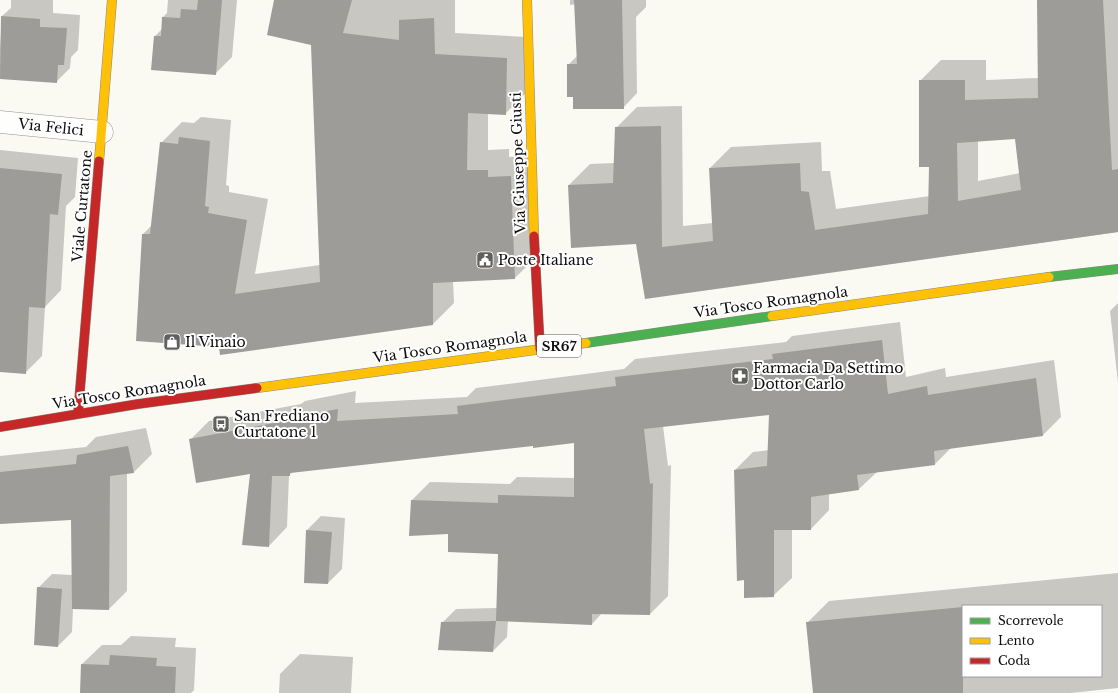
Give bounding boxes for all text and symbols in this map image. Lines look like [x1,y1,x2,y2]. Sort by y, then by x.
street label: Via Giuseppe Giusti [507,92,530,235]
street label: Via Felici [16,115,85,139]
street label: Viale Curtatone [68,149,96,264]
public building icon: Poste Italiane [475,250,495,270]
place label: Poste Italiane [498,251,593,269]
street label: Via Tosco Romagnola [692,282,849,322]
street label: Via Tosco Romagnola [371,327,528,367]
shop icon: Il Vinaio [162,332,182,352]
place label: Il Vinaio [185,333,246,351]
road number: SR67 [537,335,581,357]
place label: Farmacia Da Settimo Dottor Carlo [753,359,903,393]
pharmacy icon: Farmacia Da Settimo Dottor Carlo [730,366,750,386]
street label: Via Tosco Romagnola [50,371,207,413]
place label: San Frediano Curtatone 1 [234,407,329,441]
bus stop icon: San Frediano Curtatone 1 [211,414,231,434]
legend [962,605,1102,677]
text: Scorrevole [998,613,1064,628]
text: Lento [998,633,1034,648]
text: Coda [998,653,1031,668]

